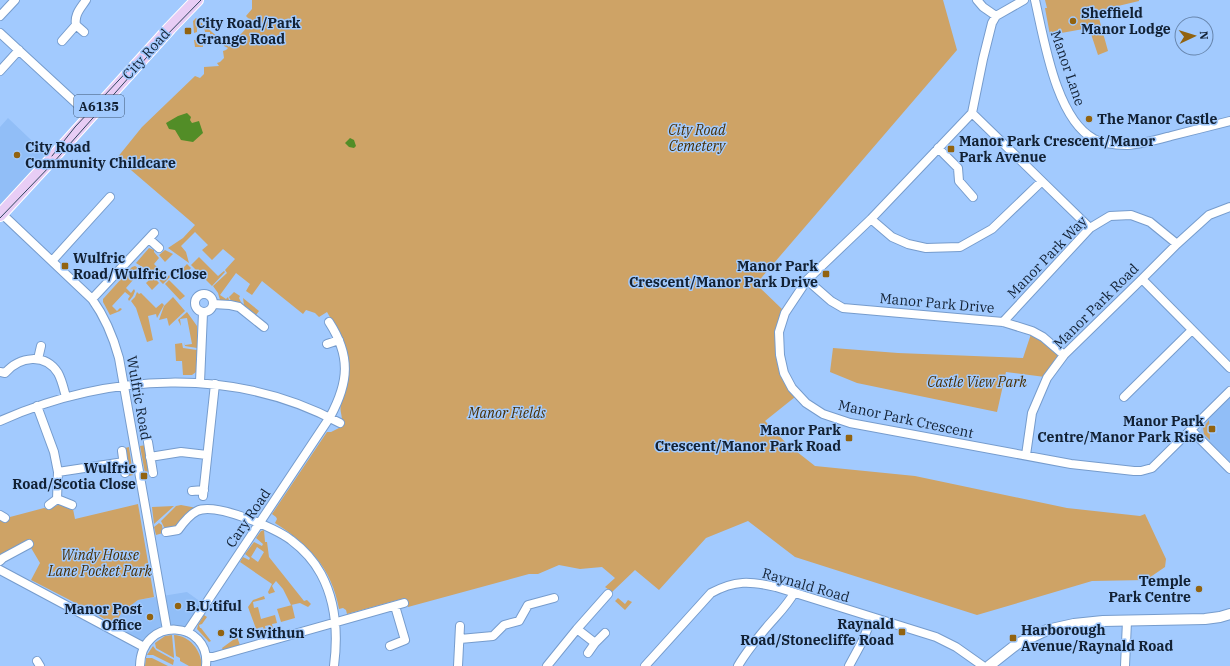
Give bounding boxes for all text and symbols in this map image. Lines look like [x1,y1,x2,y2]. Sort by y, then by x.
place label: Sheffield Manor Lodge [1081,4,1171,38]
place label: City Road/Park Grange Road [196,14,301,48]
marker: Sheffield Manor Lodge [1068,16,1078,26]
north arrow [1174,16,1214,56]
street label: City Road [118,24,174,83]
marker: City Road/Park Grange Road [183,26,193,36]
street label: Manor Lane [1047,28,1089,108]
text: N [1197,30,1211,40]
road number: A6135 [74,95,124,117]
place label: The Manor Castle [1097,110,1217,128]
marker: The Manor Castle [1084,114,1094,124]
park label: City Road Cemetery [668,121,727,155]
place label: Manor Park Crescent/Manor Park Avenue [959,132,1155,166]
place label: City Road Community Childcare [25,138,176,172]
marker: Manor Park Crescent/Manor Park Avenue [946,144,956,154]
marker: City Road Community Childcare [12,150,22,160]
street label: Manor Park Way [1003,212,1091,302]
place label: Wulfric Road/Wulfric Close [73,249,207,283]
place label: Manor Park Crescent/Manor Park Drive [629,257,818,291]
street label: Manor Park Road [1050,259,1143,352]
marker: Wulfric Road/Wulfric Close [60,261,70,271]
marker: Manor Park Crescent/Manor Park Drive [821,269,831,279]
street label: Manor Park Drive [879,289,995,317]
street label: Wulfric Road [123,354,155,442]
park label: Castle View Park [927,373,1027,391]
street label: Manor Park Crescent [837,396,975,442]
park label: Manor Fields [467,404,547,422]
place label: Manor Park Centre/Manor Park Rise [1037,412,1204,446]
place label: Manor Park Crescent/Manor Park Road [655,421,841,455]
marker: Manor Park Centre/Manor Park Rise [1207,424,1217,434]
marker: Manor Park Crescent/Manor Park Road [844,433,854,443]
place label: Wulfric Road/Scotia Close [12,459,136,493]
marker: Wulfric Road/Scotia Close [139,471,149,481]
street label: Cary Road [222,485,275,551]
park label: Windy House Lane Pocket Park [47,546,153,580]
street label: Raynald Road [760,564,852,606]
place label: Temple Park Centre [1108,572,1191,606]
marker: Temple Park Centre [1194,584,1204,594]
place label: B.U.tiful [186,597,242,615]
place label: Manor Post Office [64,600,142,634]
marker: B.U.tiful [173,601,183,611]
marker: Manor Post Office [145,612,155,622]
place label: Raynald Road/Stonecliffe Road [740,615,894,649]
place label: Harborough Avenue/Raynald Road [1021,621,1174,655]
place label: St Swithun [229,624,305,642]
marker: Raynald Road/Stonecliffe Road [897,627,907,637]
marker: St Swithun [216,628,226,638]
marker: Harborough Avenue/Raynald Road [1008,633,1018,643]

